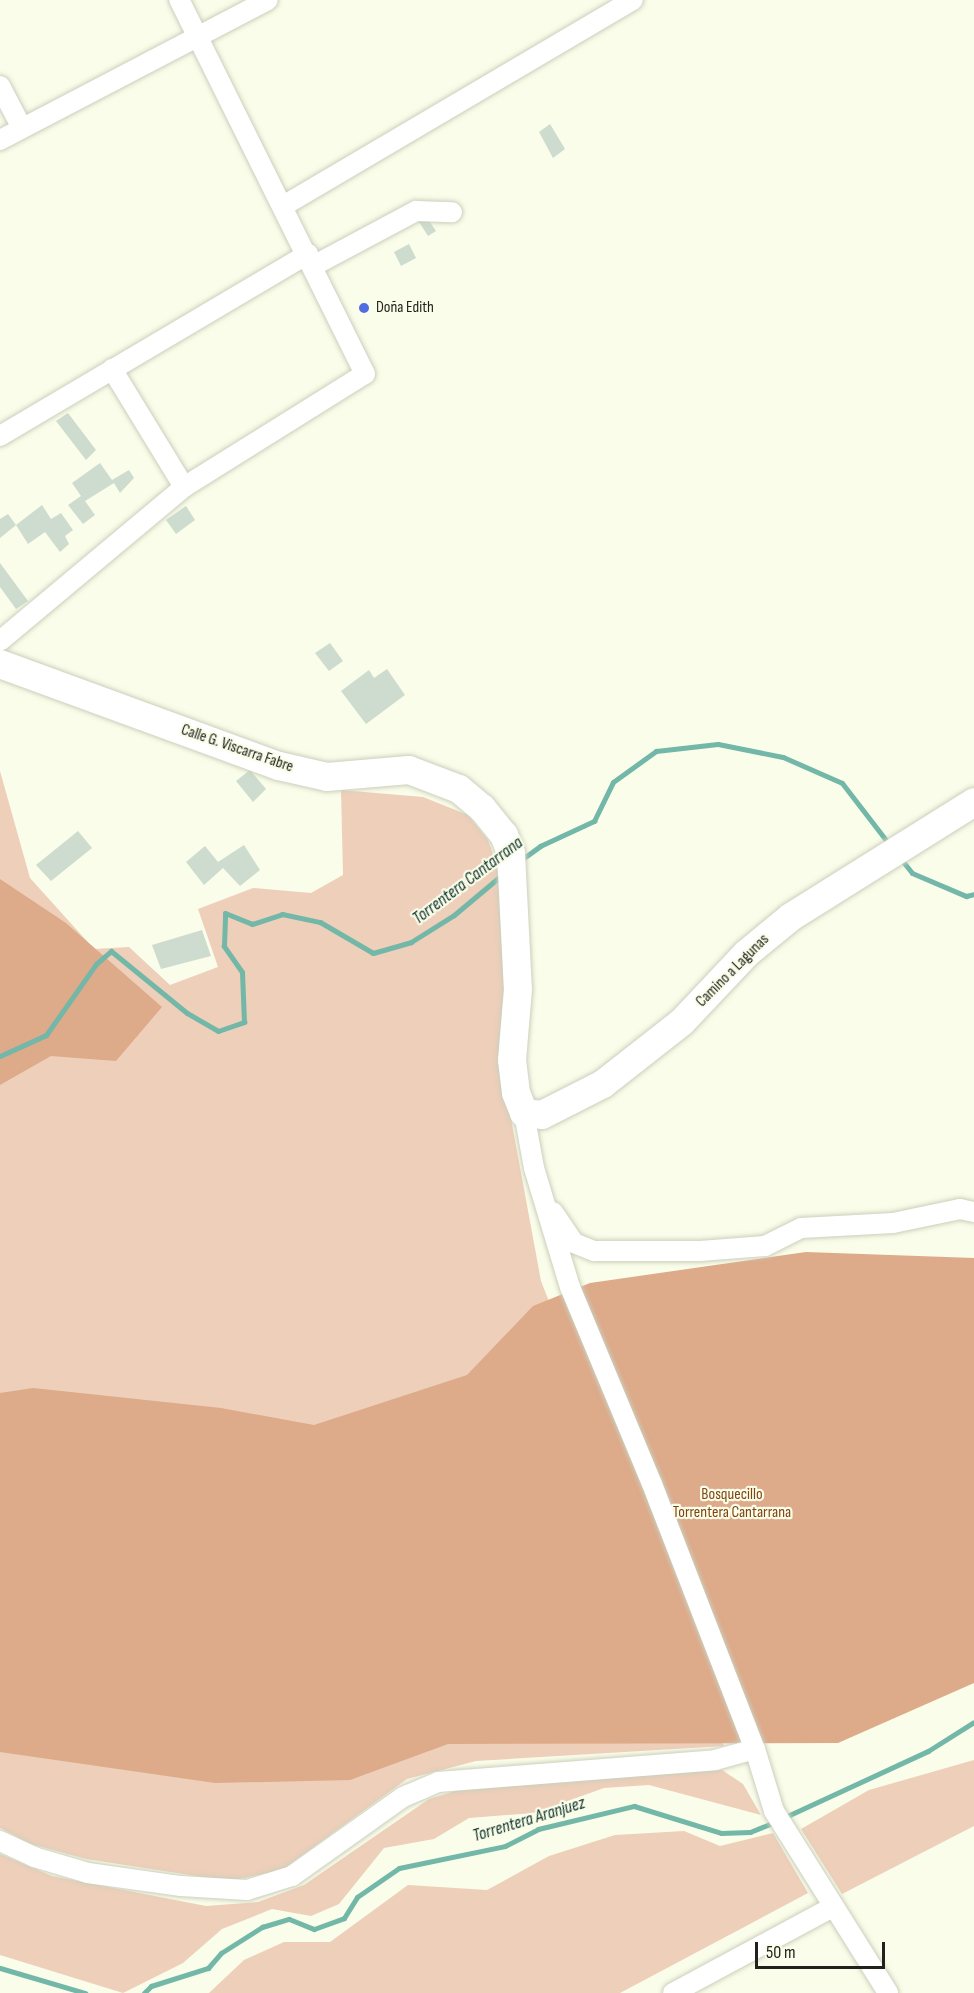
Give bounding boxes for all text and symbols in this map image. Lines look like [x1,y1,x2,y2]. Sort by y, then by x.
place label: Doña Edith [376,298,434,318]
marker: Doña Edith [357,301,371,315]
street label: Calle G. Viscarra Fabre [178,721,296,777]
water label: Torrentera Cantarrana [408,832,528,930]
street label: Camino a Lagunas [692,930,774,1012]
park label: Bosquecillo Torrentera Cantarrana [673,1485,791,1523]
water label: Torrentera Aranjuez [470,1793,588,1847]
scale bar [758,1930,888,1968]
text: 50 m [766,1942,796,1963]

